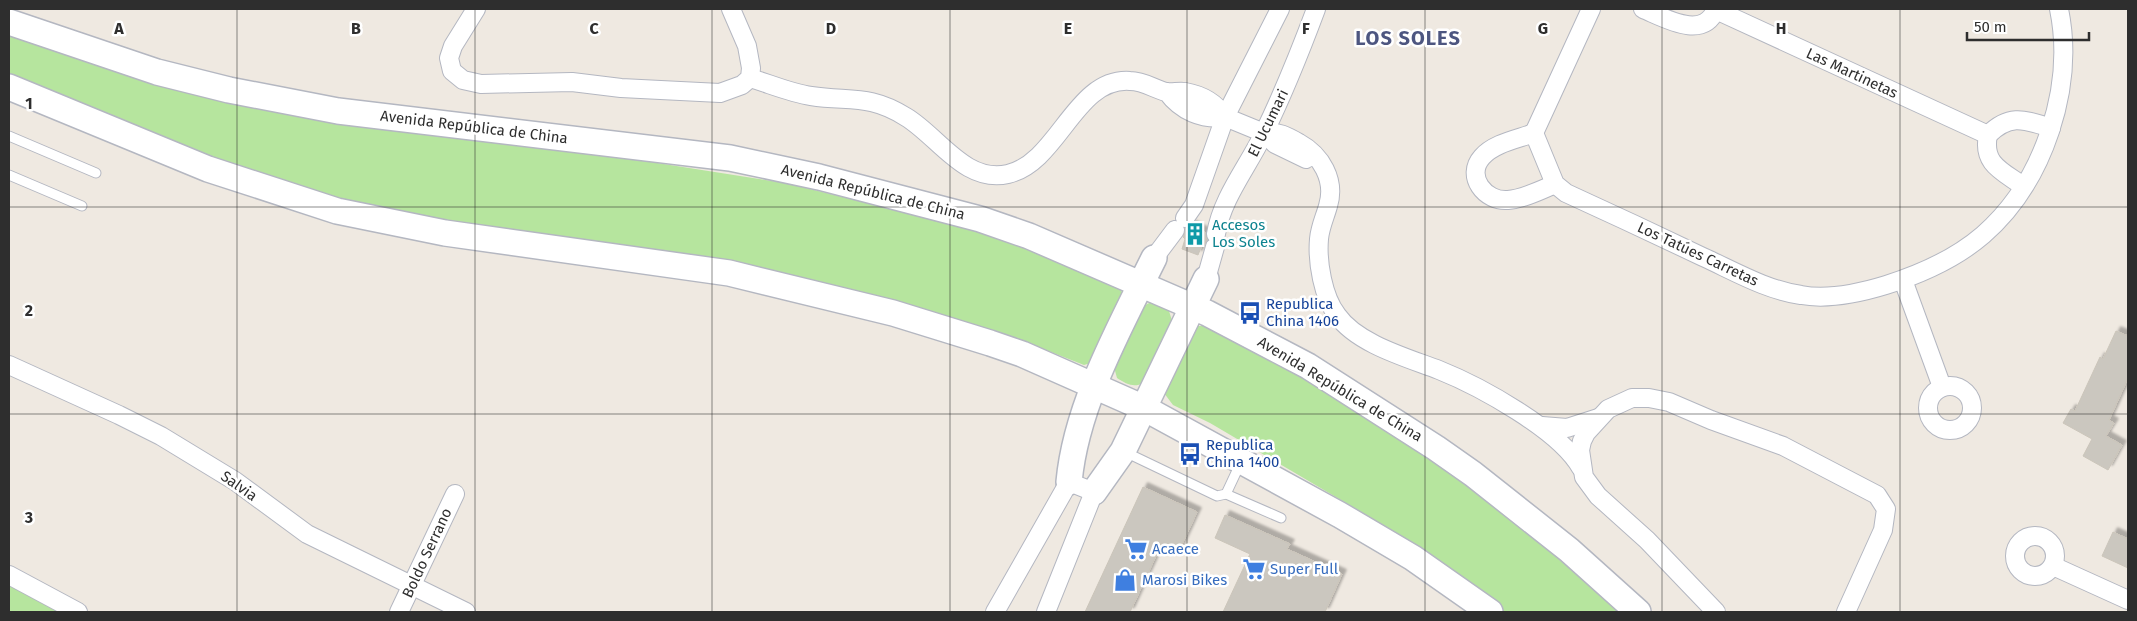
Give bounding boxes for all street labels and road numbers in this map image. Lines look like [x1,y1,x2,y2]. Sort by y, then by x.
street label: Las Martinetas [1803,44,1901,102]
street label: El Ucumari [1244,86,1292,160]
street label: Avenida República de China [379,107,569,147]
street label: Avenida República de China [779,160,967,224]
street label: Los Tatúes Carretas [1635,218,1761,290]
street label: Avenida República de China [1254,333,1426,445]
street label: Salvia [217,467,261,505]
street label: Boldo Serrano [398,505,456,601]

